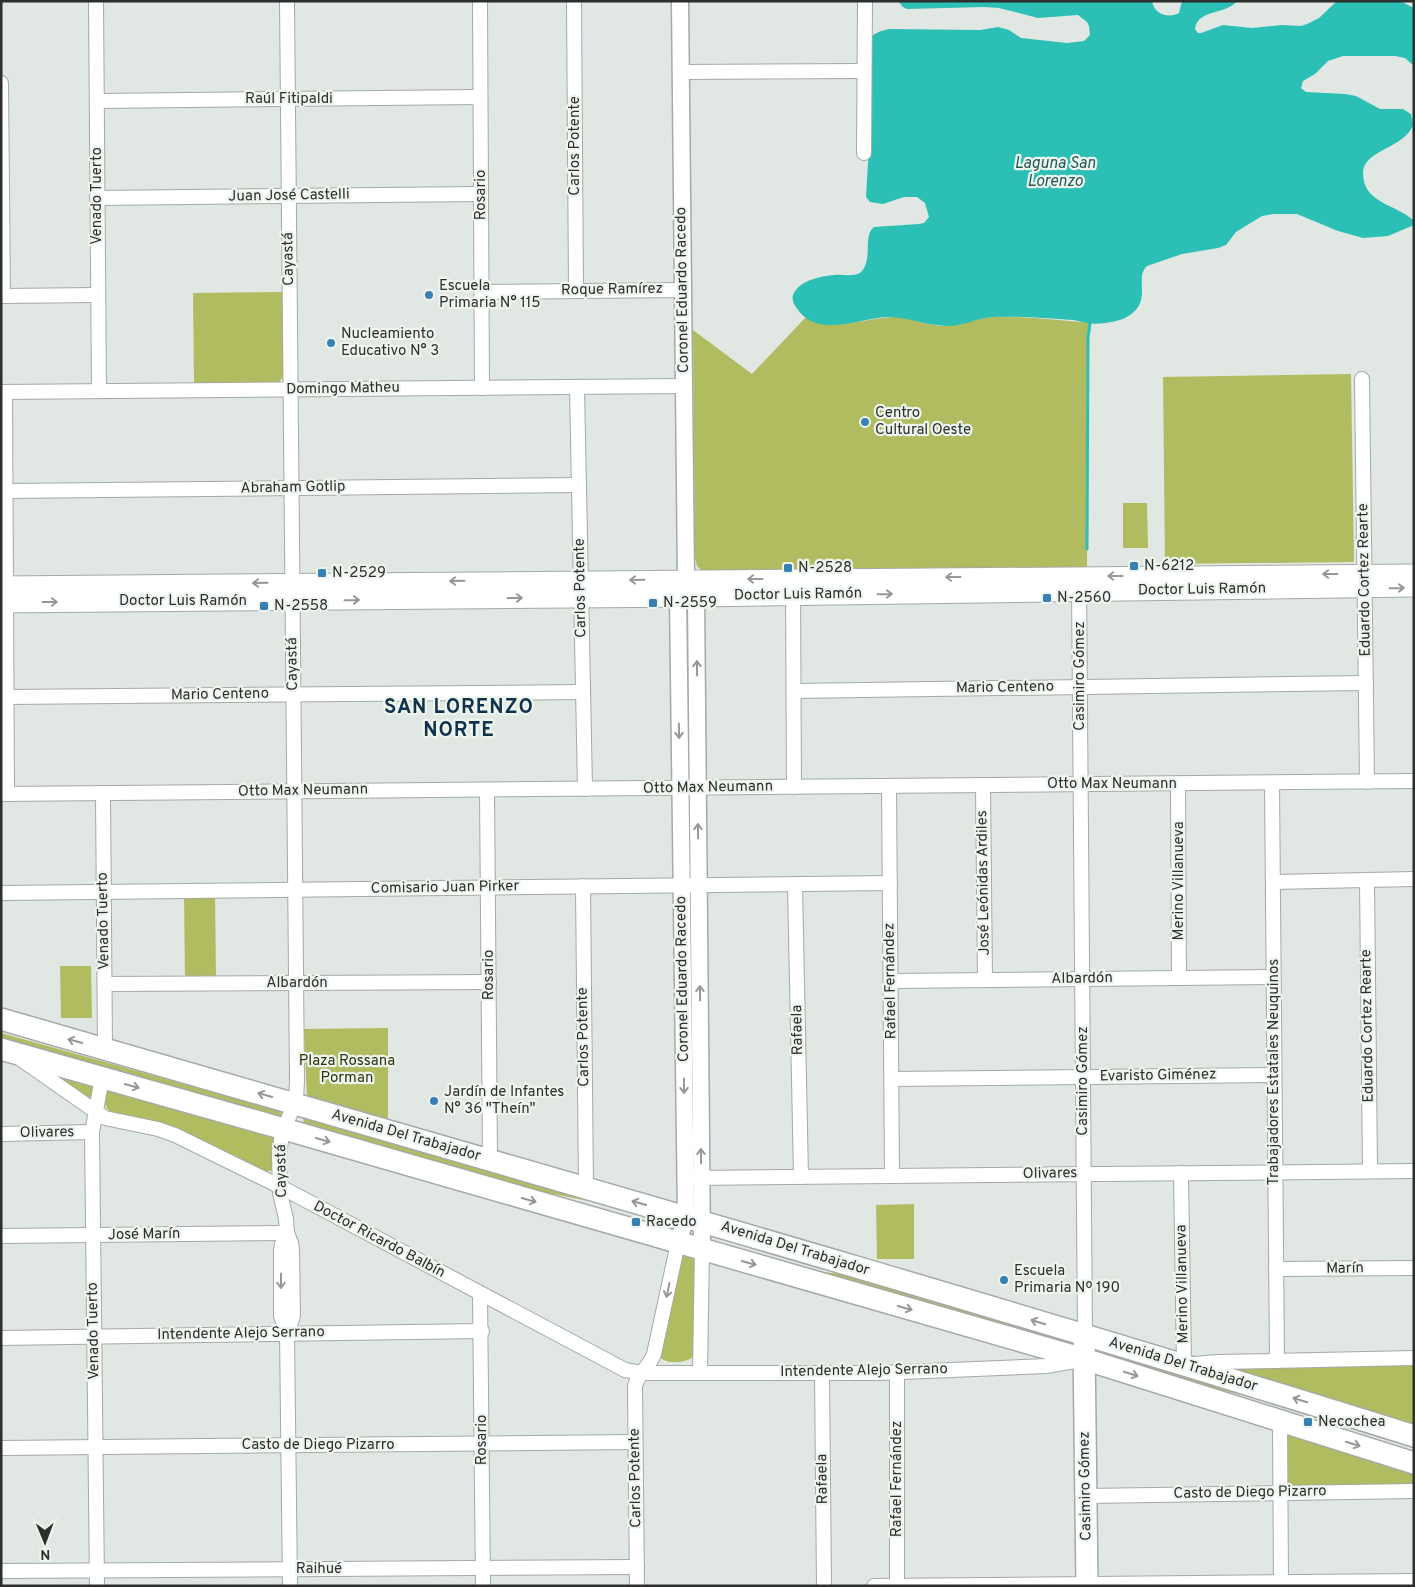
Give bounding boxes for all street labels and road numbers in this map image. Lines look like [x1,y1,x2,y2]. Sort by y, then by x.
street label: Raúl Fitipaldi [245,90,333,109]
street label: Carlos Potente [566,96,585,196]
street label: Venado Tuerto [88,147,107,245]
street label: Rosario [472,170,491,220]
street label: Juan José Castelli [228,185,350,207]
street label: Coronel Eduardo Racedo [672,207,694,373]
street label: Cayastá [279,232,299,286]
street label: Roque Ramírez [561,280,663,300]
street label: Domingo Matheu [286,379,400,399]
street label: Abraham Gotlip [240,478,346,498]
street label: Eduardo Cortez Rearte [1354,503,1376,657]
street label: Carlos Potente [571,538,591,638]
street label: Doctor Luis Ramón [1138,579,1266,601]
street label: Doctor Luis Ramón [734,584,862,606]
street label: Doctor Luis Ramón [119,592,247,611]
street label: Casimiro Gómez [1071,621,1090,731]
street label: Cayastá [283,637,303,691]
street label: Mario Centeno [956,678,1054,698]
street label: Mario Centeno [171,685,269,705]
street label: Otto Max Neumann [1047,775,1177,794]
street label: Otto Max Neumann [643,777,773,799]
street label: Otto Max Neumann [238,780,368,802]
street label: José Leónidas Ardiles [973,810,995,956]
street label: Merino Villanueva [1170,821,1189,941]
street label: Venado Tuerto [94,872,114,970]
street label: Comisario Juan Pirker [371,877,520,899]
street label: Coronel Eduardo Racedo [672,896,694,1062]
street label: Rafael Fernández [880,923,902,1039]
street label: Eduardo Cortez Rearte [1357,949,1379,1103]
street label: Rosario [480,950,499,1000]
street label: Trabajadores Estatales Neuquinos [1265,959,1284,1185]
street label: Albardón [1051,969,1113,989]
street label: Albardón [266,974,328,993]
street label: Carlos Potente [574,987,594,1087]
street label: Rafaela [788,1005,808,1055]
street label: Casimiro Gómez [1074,1026,1093,1136]
street label: Evaristo Giménez [1099,1065,1217,1087]
street label: Avenida Del Trabajador [329,1106,483,1166]
street label: Olivares [20,1123,74,1143]
street label: Cayastá [272,1144,292,1198]
street label: Olivares [1023,1164,1077,1184]
street label: Doctor Ricardo Balbín [310,1197,448,1283]
street label: Avenida Del Trabajador [718,1217,872,1281]
street label: Merino Villanueva [1172,1224,1194,1344]
street label: José Marín [107,1225,181,1245]
street label: Marín [1326,1259,1364,1279]
street label: Venado Tuerto [84,1282,104,1380]
street label: Intendente Alejo Serrano [157,1323,325,1345]
street label: Avenida Del Trabajador [1106,1333,1260,1397]
street label: Intendente Alejo Serrano [780,1360,948,1382]
street label: Rosario [473,1415,492,1465]
street label: Rafael Fernández [888,1421,907,1537]
street label: Carlos Potente [626,1428,646,1528]
street label: Casimiro Gómez [1076,1431,1096,1541]
street label: Casto de Diego Pizarro [241,1436,395,1455]
street label: Rafaela [813,1454,833,1504]
street label: Casto de Diego Pizarro [1173,1482,1327,1504]
street label: Raihué [296,1560,342,1579]

